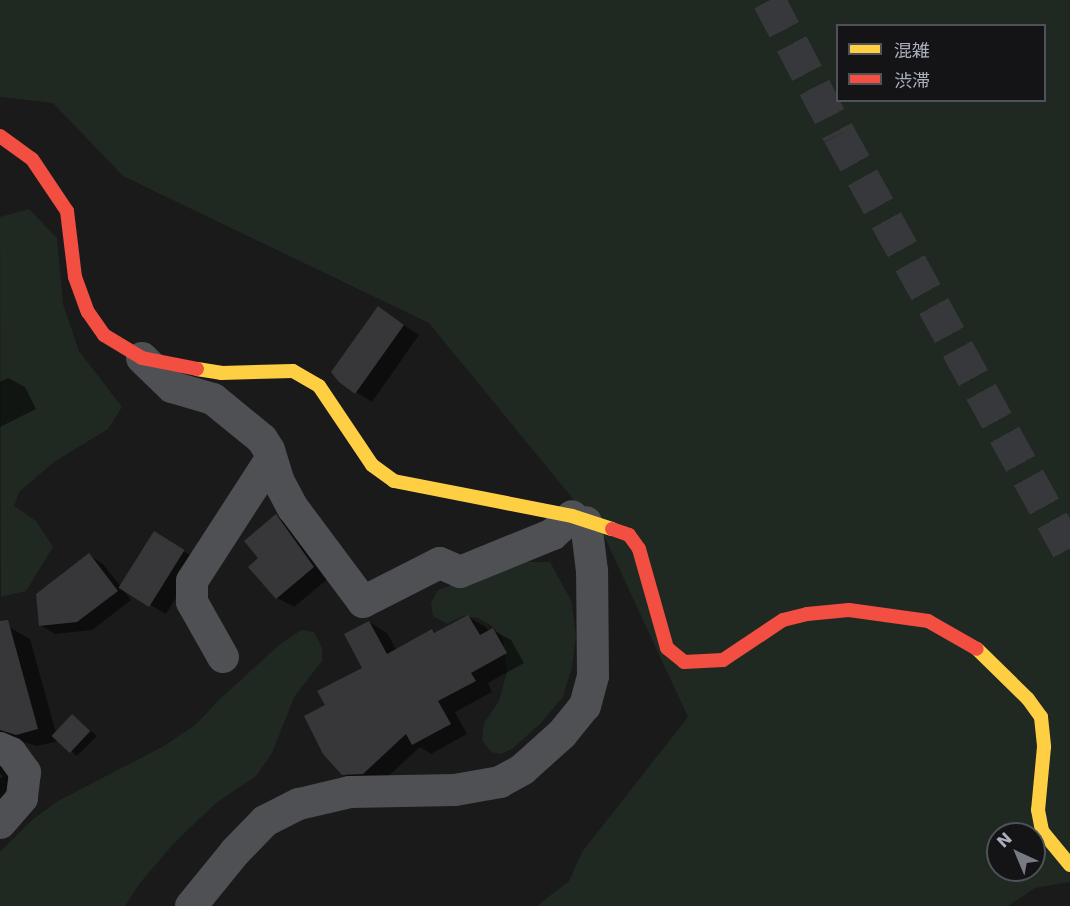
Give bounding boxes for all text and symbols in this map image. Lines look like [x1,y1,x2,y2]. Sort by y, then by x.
legend [836,24,1046,102]
text: 混雑 [894,40,930,61]
text: 渋滞 [894,70,930,91]
north arrow [986,822,1046,882]
text: N [993,829,1016,852]

